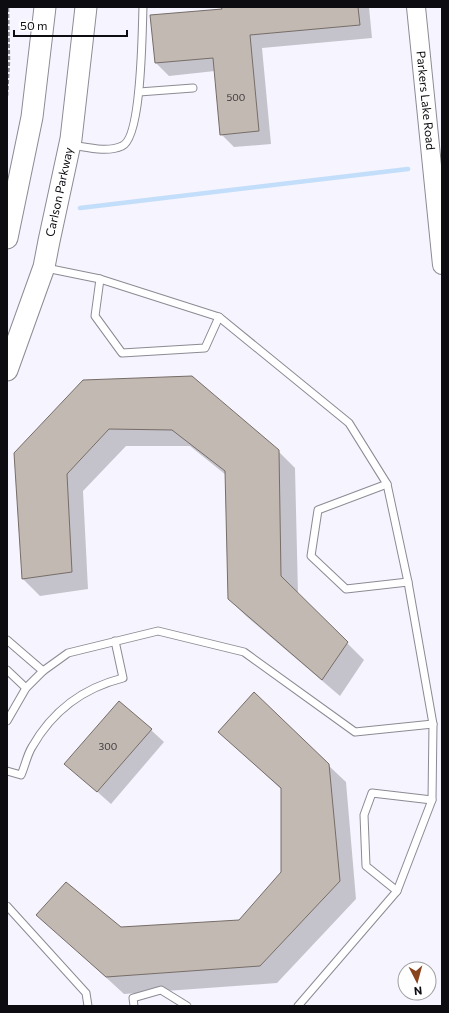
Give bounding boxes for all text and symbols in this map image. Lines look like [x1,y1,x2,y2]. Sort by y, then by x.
scale bar [14,12,127,38]
text: 50 m [20,18,48,32]
street label: Parkers Lake Road [414,50,438,151]
house number: 500 [227,91,245,103]
street label: Carlson Parkway [42,146,75,238]
house number: 300 [99,740,117,752]
north arrow [397,961,437,1001]
text: N [413,985,423,998]

